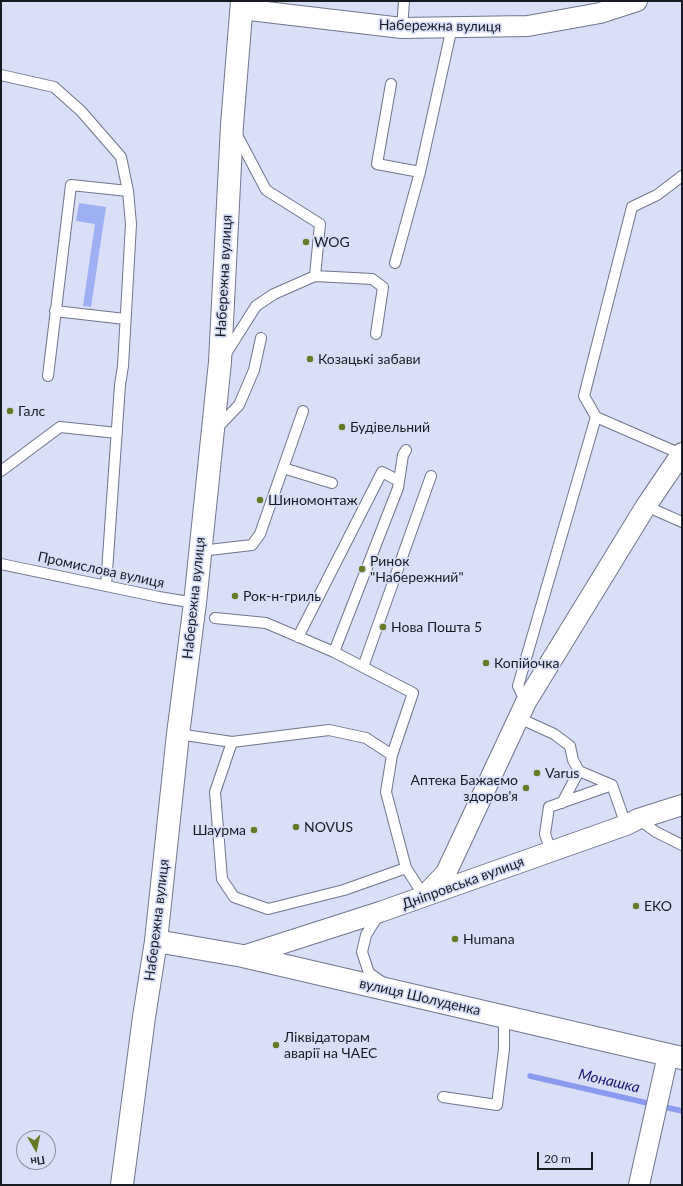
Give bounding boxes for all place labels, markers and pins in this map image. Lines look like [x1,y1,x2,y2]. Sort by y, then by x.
place label: WOG [314,234,350,250]
marker: WOG [301,237,311,247]
place label: Козацькі забави [318,351,421,367]
marker: Козацькі забави [305,354,315,364]
place label: Галс [18,403,45,419]
marker: Галс [5,406,15,416]
place label: Будівельний [350,419,430,435]
marker: Будівельний [337,422,347,432]
place label: Шиномонтаж [268,492,358,508]
marker: Шиномонтаж [255,495,265,505]
place label: Ринок "Набережний" [370,553,464,586]
marker: Ринок "Набережний" [357,564,367,574]
place label: Рок-н-гриль [243,588,321,604]
marker: Рок-н-гриль [230,591,240,601]
place label: Нова Пошта 5 [391,619,482,635]
marker: Нова Пошта 5 [378,622,388,632]
place label: Копійочка [494,655,559,671]
marker: Копійочка [481,658,491,668]
place label: Varus [545,765,579,781]
marker: Varus [532,768,542,778]
place label: Аптека Бажаємо здоров'я [411,772,518,804]
marker: Аптека Бажаємо здоров'я [521,783,531,793]
place label: NOVUS [304,819,353,835]
place label: Шаурма [192,822,246,838]
marker: NOVUS [291,822,301,832]
marker: Шаурма [249,825,259,835]
place label: EKO [644,898,672,914]
marker: EKO [631,901,641,911]
place label: Humana [463,931,515,947]
marker: Humana [450,934,460,944]
place label: Ліквідаторам аварії на ЧАЕС [284,1029,377,1062]
marker: Ліквідаторам аварії на ЧАЕС [271,1040,281,1050]

